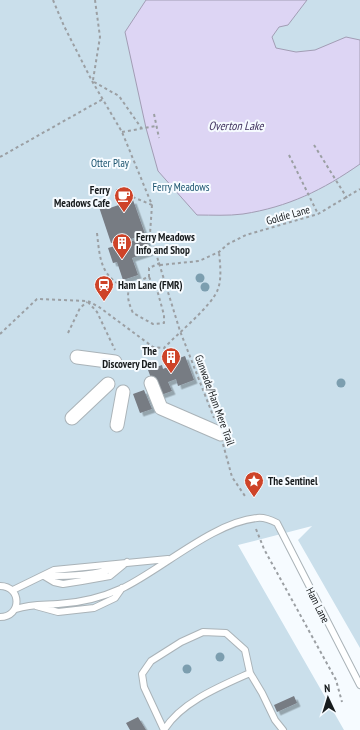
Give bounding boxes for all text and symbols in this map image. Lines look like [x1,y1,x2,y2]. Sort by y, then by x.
water label: Overton Lake [209,118,265,133]
park label: Otter Play [91,156,130,170]
park label: Ferry Meadows [153,180,210,194]
place label: Ferry Meadows Cafe [54,183,111,210]
cafe icon: Ferry Meadows Cafe [113,185,135,213]
street label: Goldie Lane [264,202,312,228]
place label: Ferry Meadows Info and Shop [136,230,195,257]
building icon: Ferry Meadows Info and Shop [111,232,133,260]
station icon: Ham Lane (FMR) [93,274,115,302]
place label: Ham Lane (FMR) [118,278,183,292]
place label: The Discovery Den [102,344,157,371]
building icon: The Discovery Den [160,346,182,374]
street label: Gunwade/Ham Mere Trail [192,353,238,448]
place icon: The Sentinel [243,470,265,498]
place label: The Sentinel [268,474,318,488]
street label: Ham Lane [303,585,333,625]
north arrow [308,678,348,718]
text: N [324,681,331,695]

